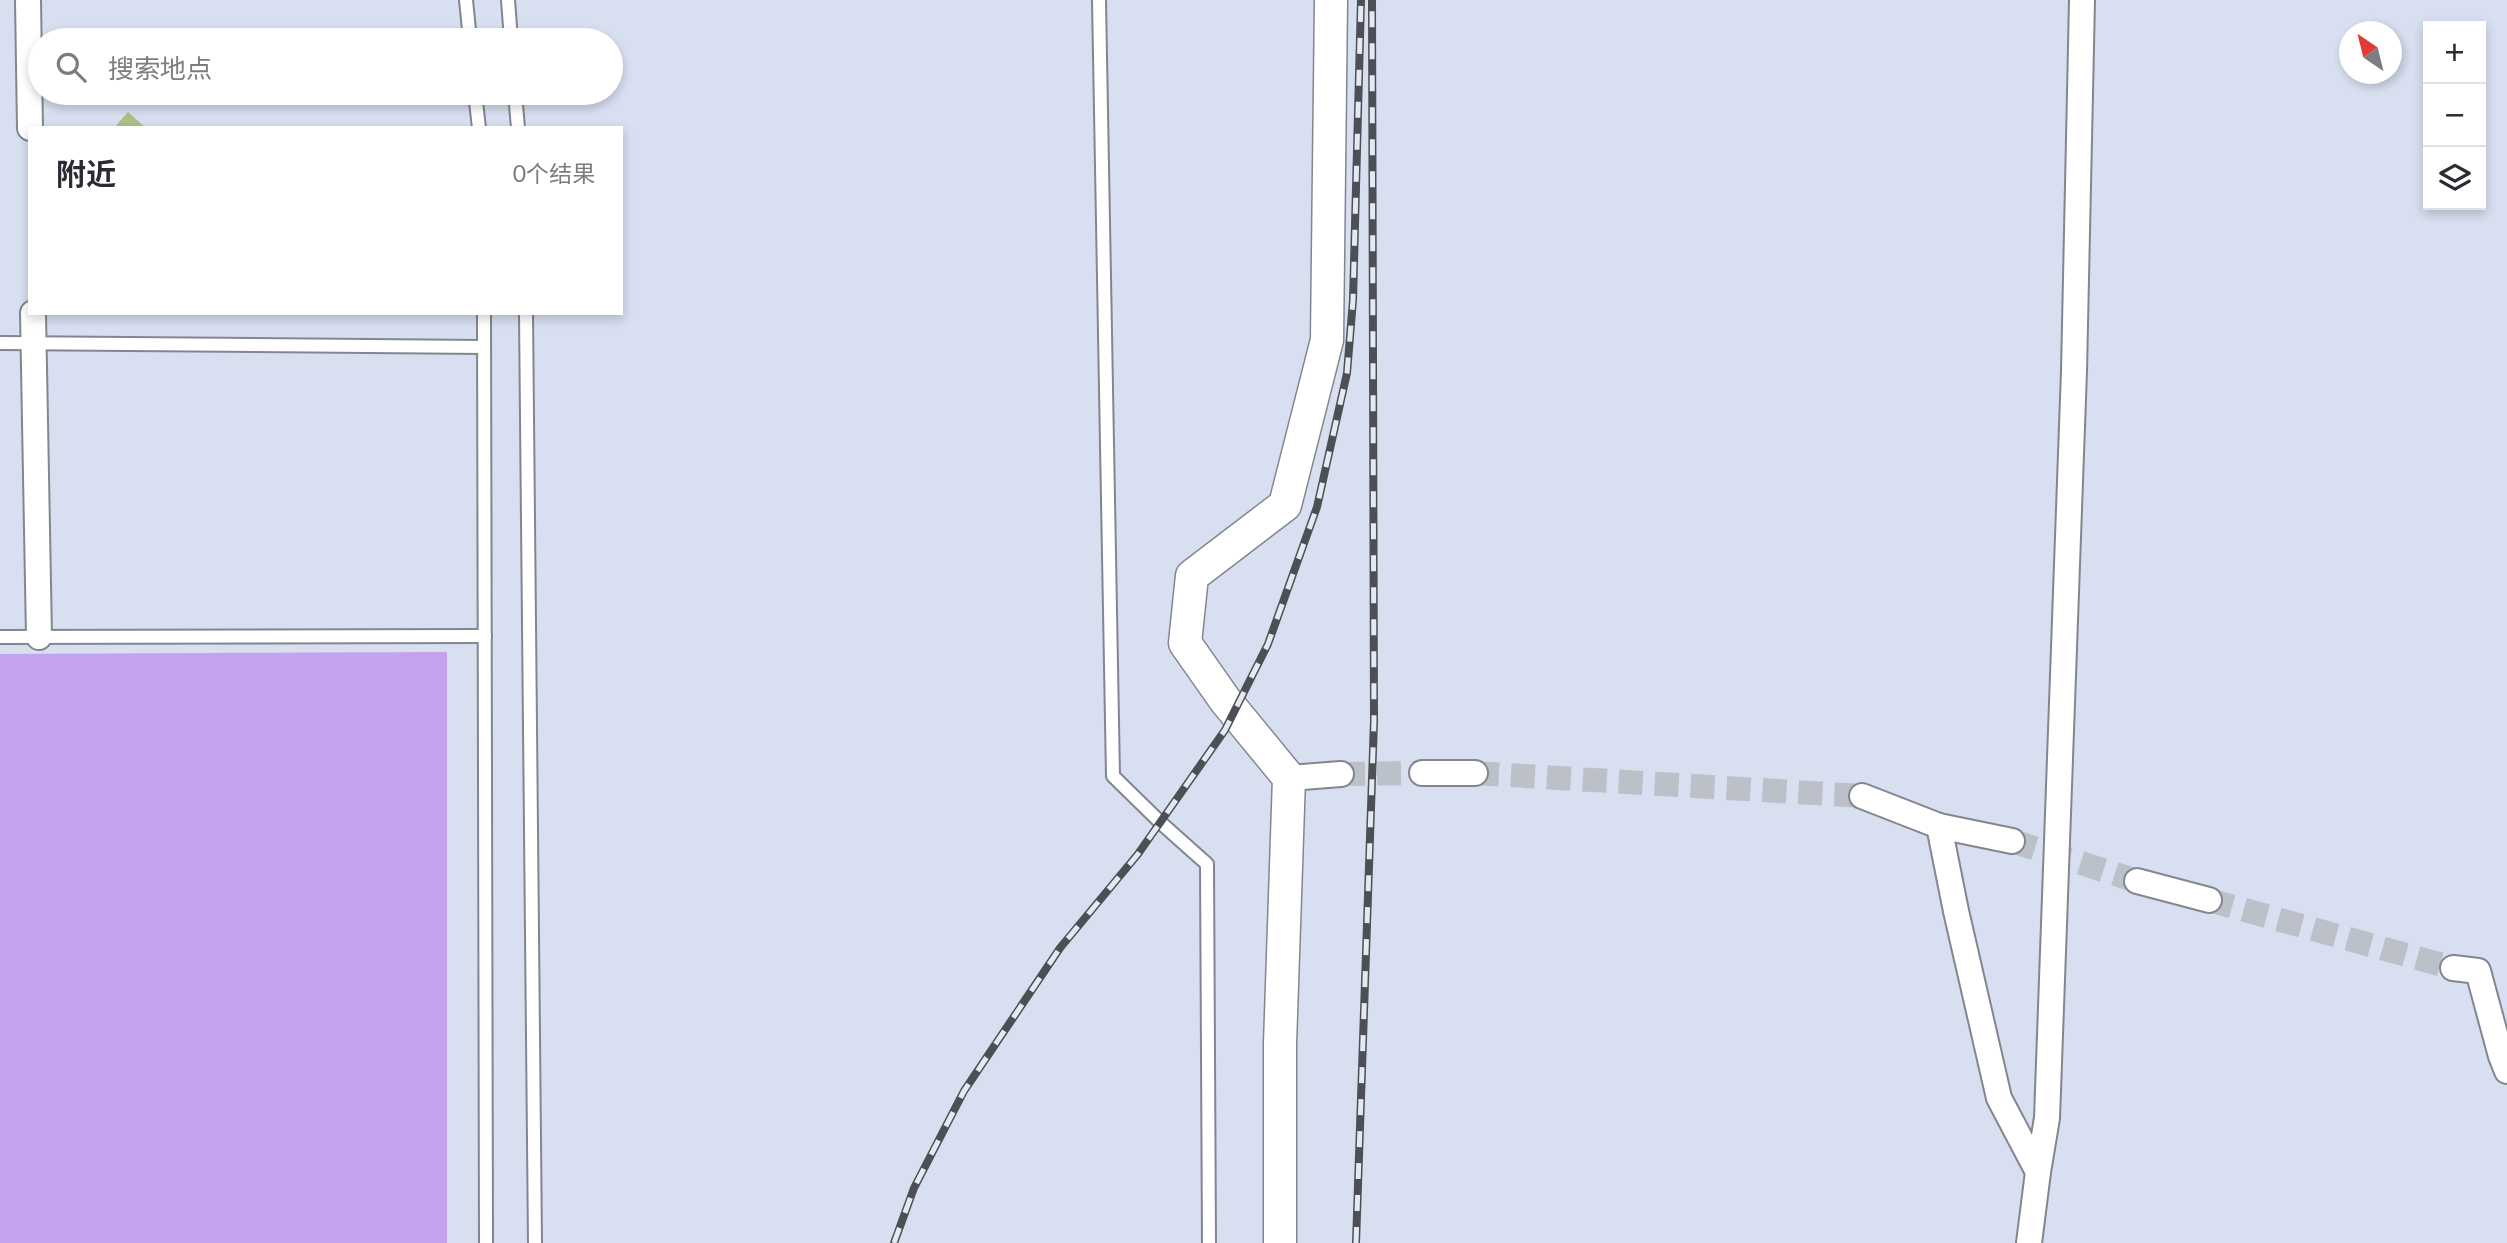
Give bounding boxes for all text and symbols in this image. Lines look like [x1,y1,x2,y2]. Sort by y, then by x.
north arrow [2339,21,2402,84]
map controls [2423,21,2486,210]
button: + [2423,21,2486,84]
search box [28,28,623,105]
icon: search [52,48,90,86]
text: 搜索地点 [108,52,212,84]
button: − [2423,84,2486,147]
button: layers [2423,147,2486,210]
text: 附近 [56,155,116,191]
text: 0个结果 [513,159,595,187]

